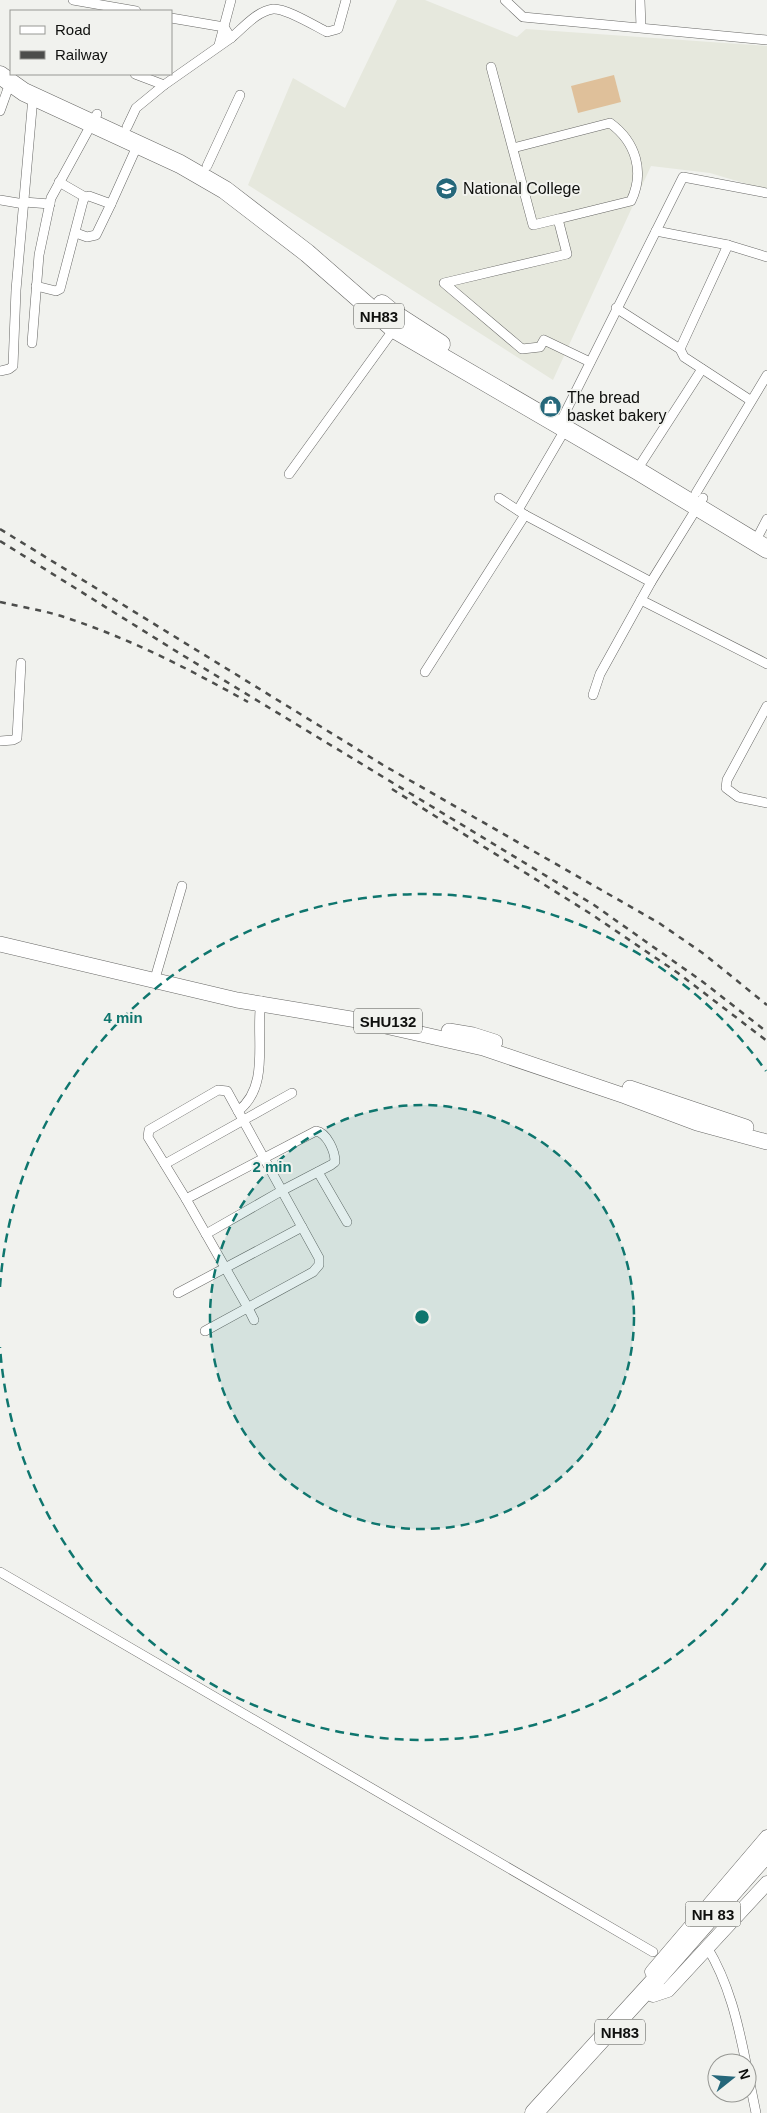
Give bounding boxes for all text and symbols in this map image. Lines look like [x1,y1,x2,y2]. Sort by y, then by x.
legend [10,10,172,75]
text: Road [55,21,91,38]
text: Railway [55,46,108,63]
school or university icon: National College [435,176,459,200]
place label: National College [463,180,581,197]
road number: NH83 [354,304,404,328]
place label: The bread basket bakery [567,389,667,424]
shop icon: The bread basket bakery [539,394,563,418]
road number: SHU132 [354,1008,422,1034]
text: 4 min [103,1009,143,1026]
text: 2 min [252,1158,292,1175]
centre of rings [413,1308,431,1326]
road number: NH 83 [686,1902,740,1926]
road number: NH83 [595,2020,645,2044]
north arrow [707,2053,757,2103]
text: N [735,2067,754,2081]

